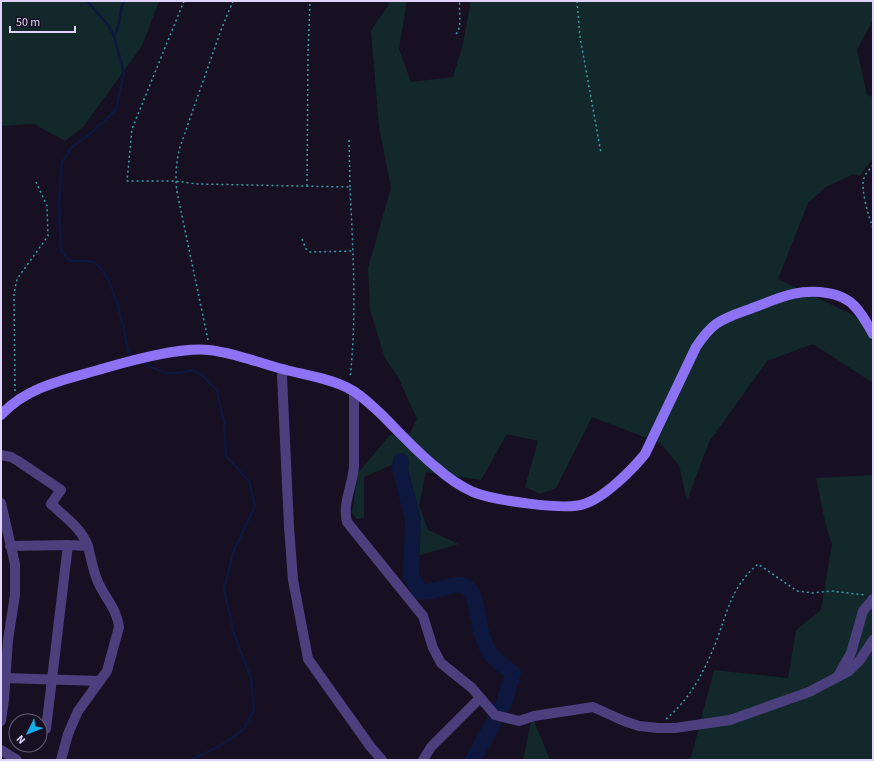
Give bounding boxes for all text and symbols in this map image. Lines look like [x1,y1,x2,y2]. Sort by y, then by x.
scale bar [10,8,75,34]
text: 50 m [16,14,40,31]
north arrow [8,713,48,753]
text: N [13,732,29,747]

